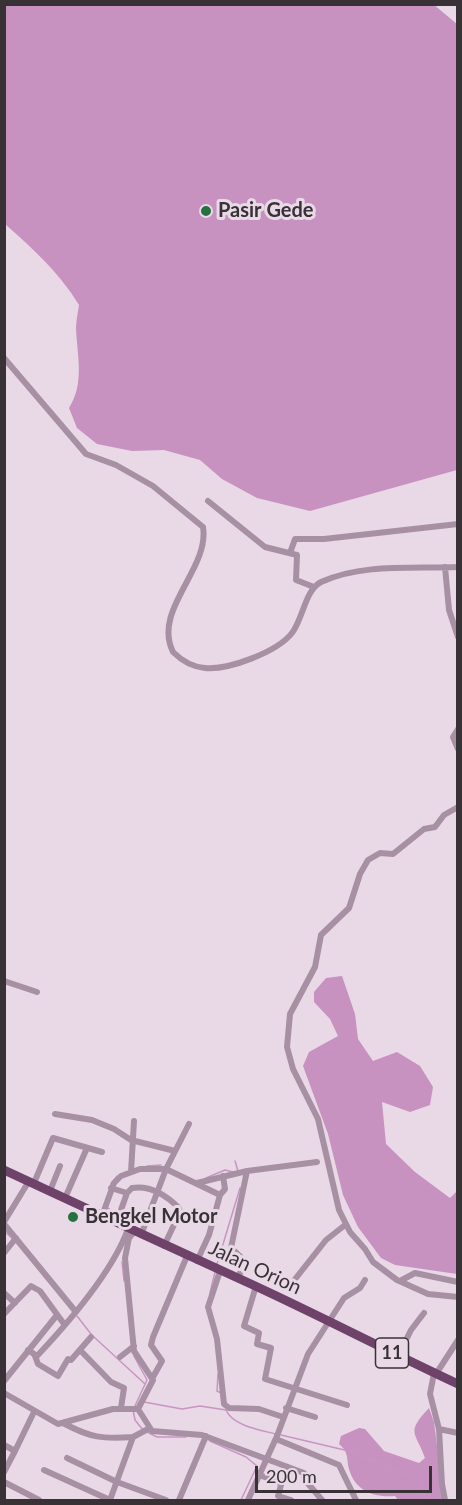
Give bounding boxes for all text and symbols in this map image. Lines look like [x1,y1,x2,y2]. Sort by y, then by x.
place label: Pasir Gede [218,199,314,223]
marker: Pasir Gede [199,204,213,218]
place label: Bengkel Motor [85,1205,217,1229]
marker: Bengkel Motor [66,1210,80,1224]
street label: Jalan Orion [205,1236,305,1300]
road number: 11 [376,1338,408,1368]
scale bar [258,1454,435,1492]
text: 200 m [266,1465,317,1487]

